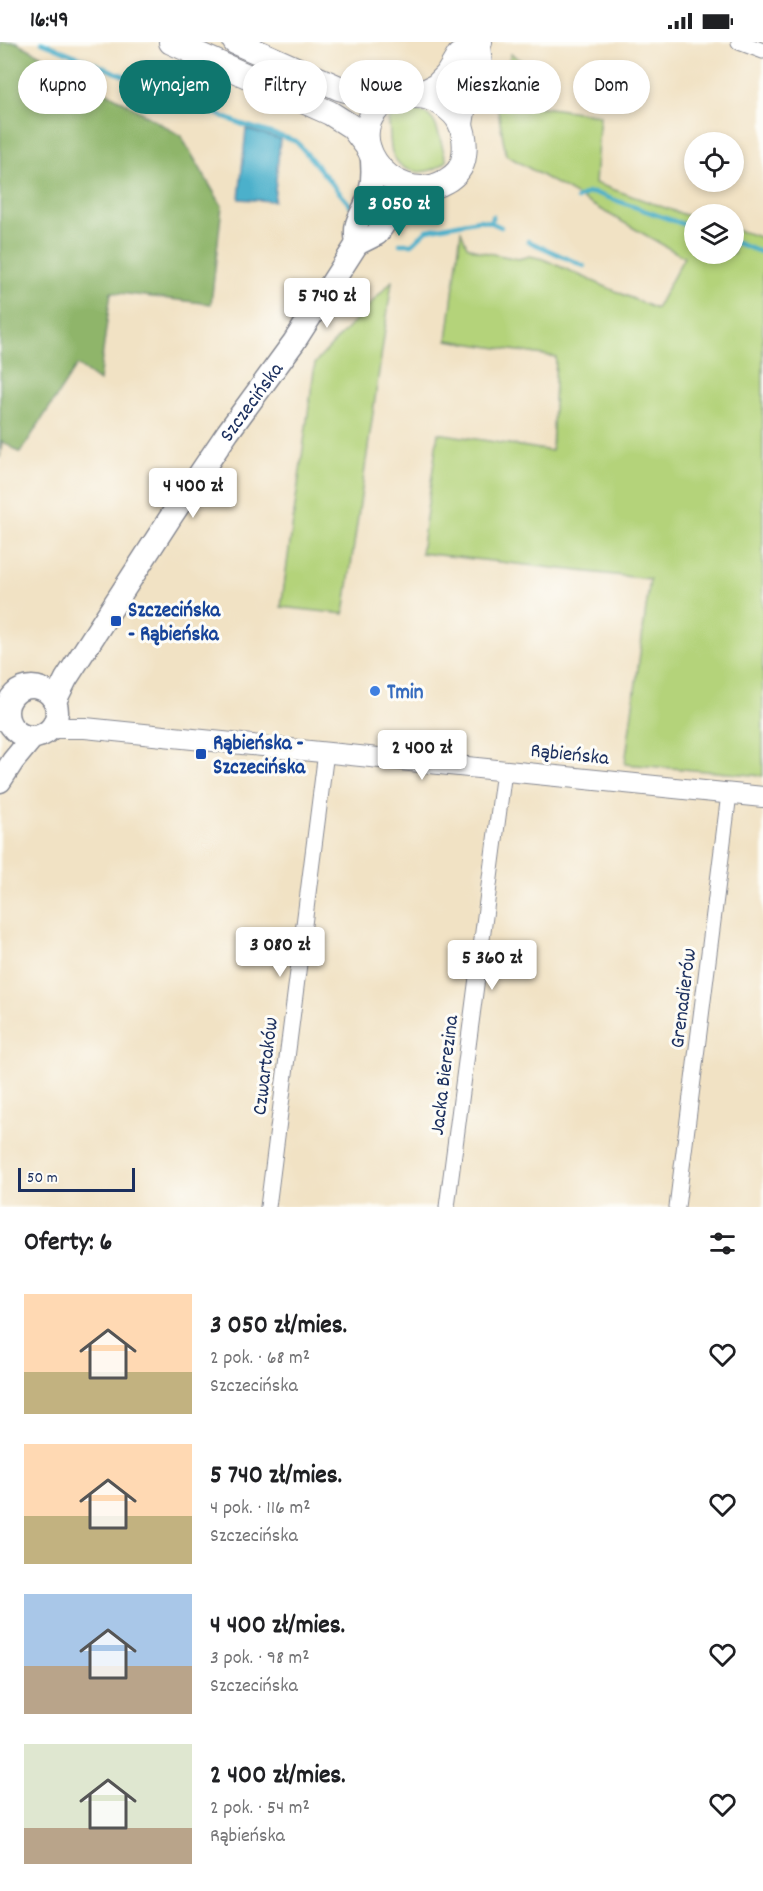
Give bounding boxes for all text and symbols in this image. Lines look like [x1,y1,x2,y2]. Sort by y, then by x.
text: 16:49 [30,6,68,37]
chip: Kupno [18,60,107,114]
chip: Wynajem [119,60,231,114]
chip: Filtry [243,60,327,114]
chip: Nowe [339,60,424,114]
chip: Mieszkanie [436,60,561,114]
chip: Dom [573,60,650,114]
map controls [684,132,744,264]
button: locate [684,132,744,192]
pin: 3 050 zł [337,186,461,237]
text: 3 050 zł [368,191,430,219]
button: layers [684,204,744,264]
pin: 5 740 zł [265,278,389,329]
text: 5 740 zł [298,283,356,311]
street label: Szczecińska [214,356,293,449]
pin: 4 400 zł [131,468,255,519]
text: 4 400 zł [163,473,223,501]
place label: Szczecińska - Rąbieńska [128,597,221,651]
marker: Szczecińska - Rąbieńska [109,614,123,628]
place label: Tmin [387,679,424,709]
marker: Tmin [368,684,382,698]
place label: Rąbieńska - Szczecińska [213,730,306,784]
pin: 2 400 zł [360,730,484,781]
text: 2 400 zł [392,735,452,763]
street label: Rąbieńska [529,737,612,775]
marker: Rąbieńska - Szczecińska [194,747,208,761]
pin: 3 080 zł [218,927,342,978]
text: 3 080 zł [250,932,310,960]
pin: 5 360 zł [430,940,554,991]
text: 5 360 zł [462,945,522,973]
street label: Grenadierów [664,947,706,1050]
street label: Jacka Bierezina [424,1013,468,1137]
street label: Czwartaków [246,1016,288,1117]
scale bar [18,1165,135,1192]
text: 50 m [27,1167,58,1190]
text: Oferty: 6 [24,1225,112,1262]
icon: filters [706,1227,739,1260]
text: 3 050 zł/mies. [210,1308,347,1345]
icon: home [72,1318,144,1390]
icon: heart [706,1338,739,1371]
text: 2 pok. · 68 m² [210,1345,310,1373]
text: Szczecińska [210,1373,298,1401]
text: 5 740 zł/mies. [210,1458,342,1495]
icon: home [72,1468,144,1540]
icon: heart [706,1488,739,1521]
text: 4 pok. · 116 m² [210,1495,310,1523]
text: Szczecińska [210,1523,298,1551]
text: 4 400 zł/mies. [210,1608,345,1645]
icon: home [72,1618,144,1690]
icon: heart [706,1638,739,1671]
text: 3 pok. · 98 m² [210,1645,310,1673]
text: Szczecińska [210,1673,298,1701]
text: 2 400 zł/mies. [210,1758,346,1795]
icon: home [72,1768,144,1840]
icon: heart [706,1788,739,1821]
text: 2 pok. · 54 m² [210,1795,310,1823]
text: Rąbieńska [210,1823,285,1851]

